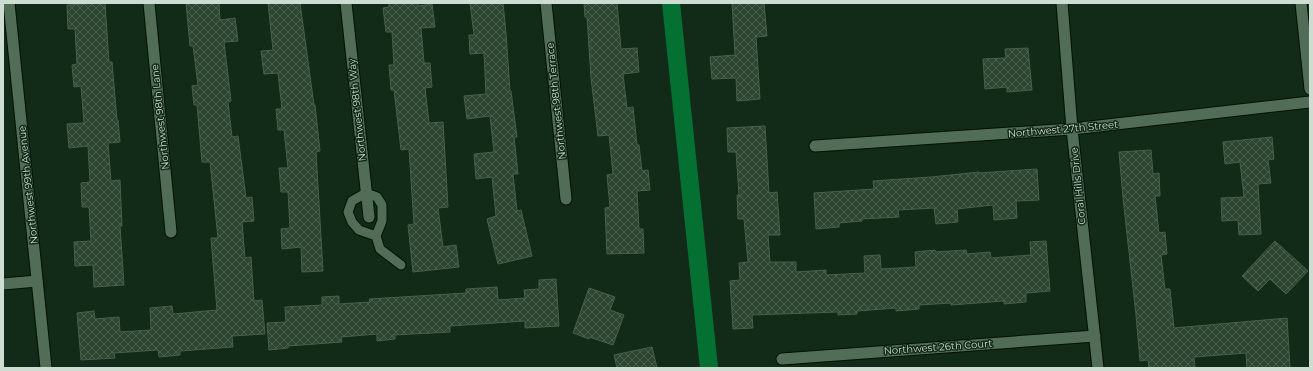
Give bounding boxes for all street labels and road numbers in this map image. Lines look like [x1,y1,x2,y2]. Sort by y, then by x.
street label: Northwest 98th Terrace [543,42,569,160]
street label: Northwest 98th Way [345,57,369,162]
street label: Northwest 98th Lane [148,64,172,170]
street label: Northwest 27th Street [1007,118,1119,140]
street label: Northwest 99th Avenue [15,125,41,245]
street label: Coral Hills Drive [1067,147,1089,225]
street label: Northwest 26th Court [883,337,993,357]

